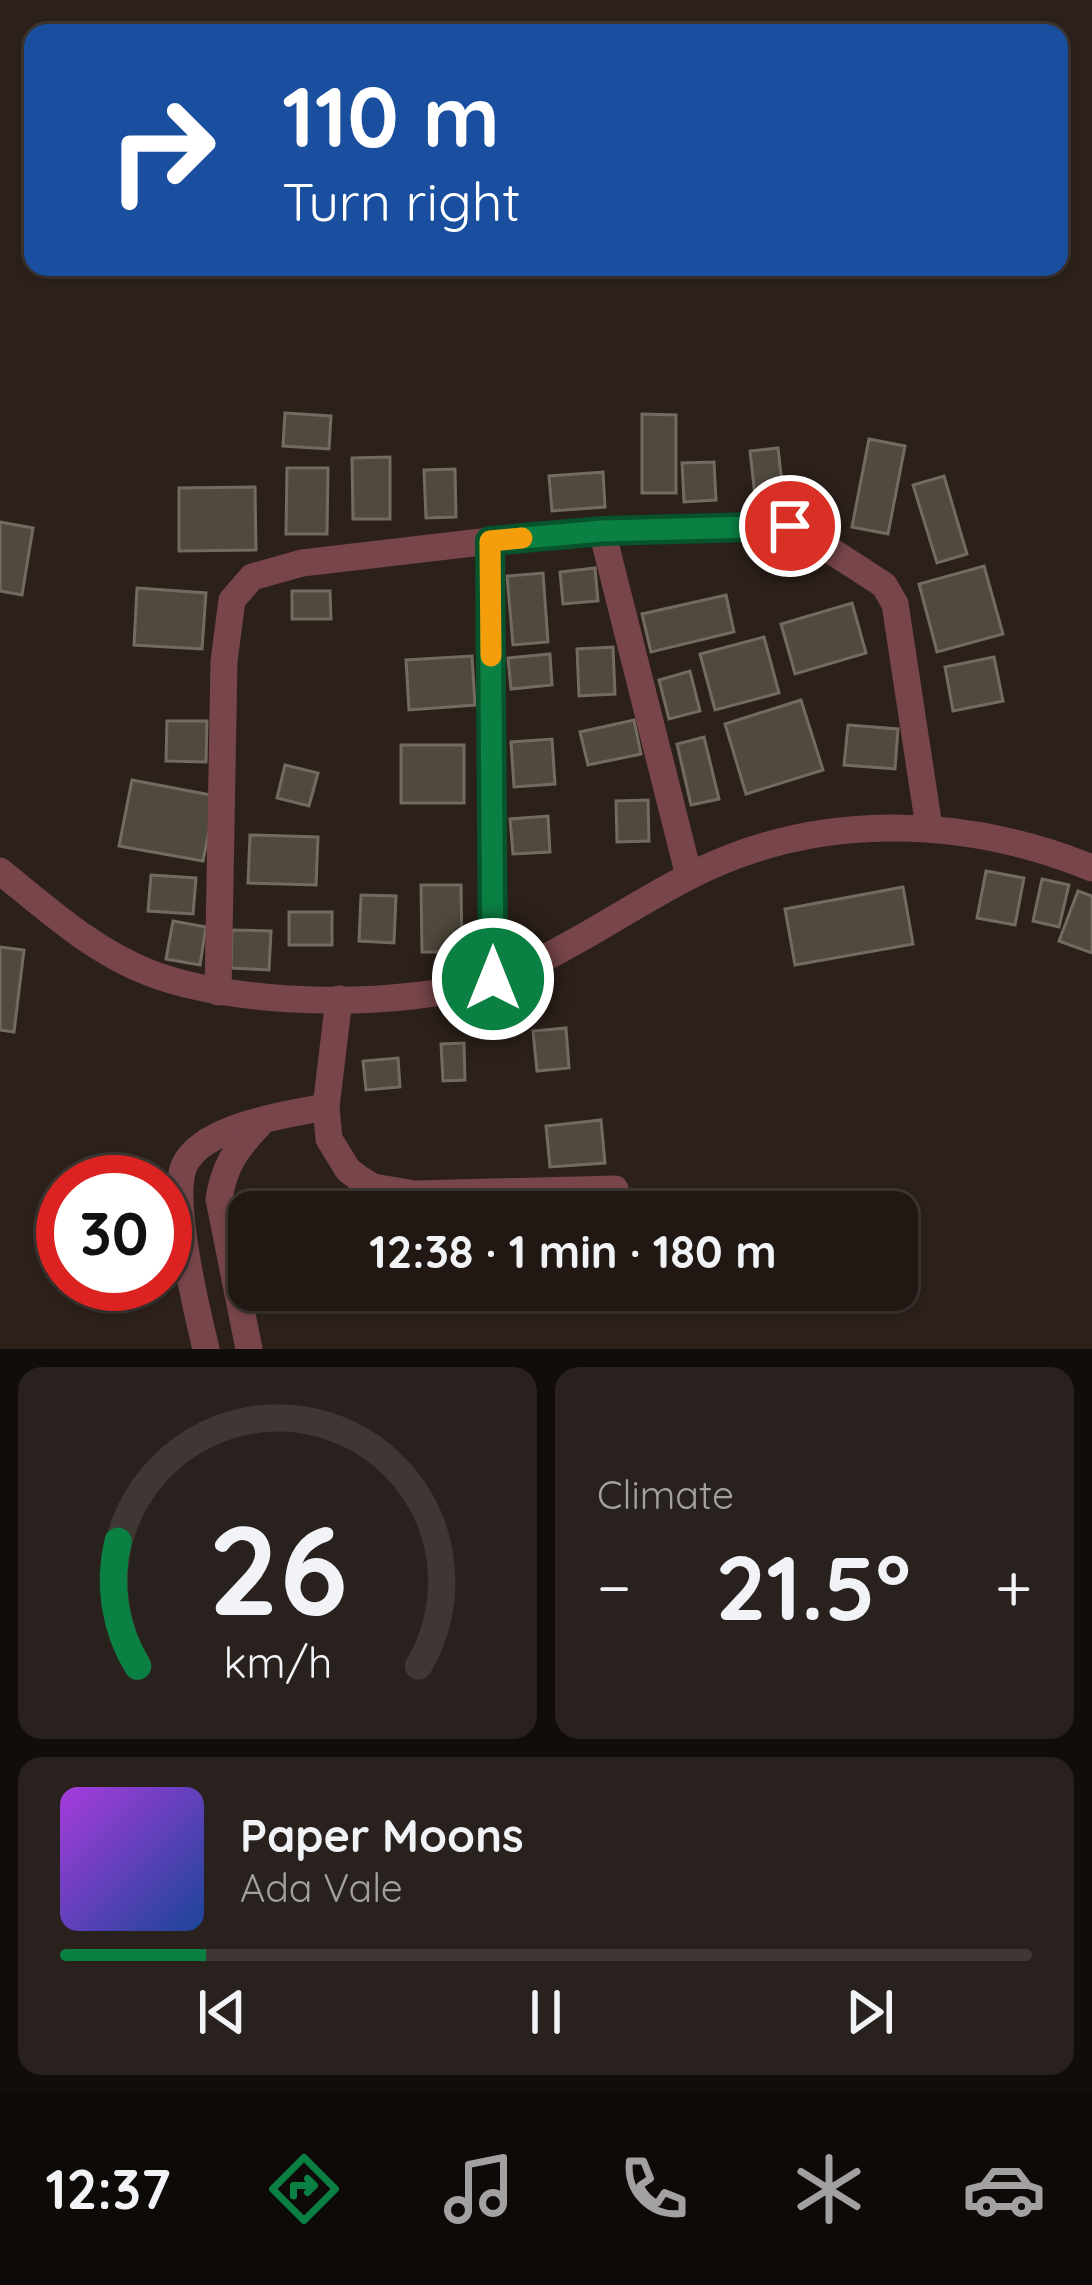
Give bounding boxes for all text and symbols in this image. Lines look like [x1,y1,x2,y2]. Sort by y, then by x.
text: 110 m [282,63,500,168]
icon: right [84,72,240,228]
text: Turn right [282,167,521,235]
pin [739,475,841,577]
icon: arrive [757,493,823,559]
position arrow [430,916,556,1042]
speed limit sign: 30 [36,1155,192,1311]
text: 12:38 · 1 min · 180 m [369,1223,777,1279]
text: Climate [597,1470,734,1519]
text: 26 [207,1490,348,1646]
text: 21.5° [715,1530,911,1643]
text: − [597,1545,631,1628]
text: + [995,1545,1032,1628]
text: km/h [223,1635,332,1689]
text: Paper Moons [240,1807,524,1863]
text: Ada Vale [240,1863,403,1912]
icon: previous [189,1979,255,2045]
icon: pause [513,1979,579,2045]
icon: next [837,1979,903,2045]
icon: directions [262,2147,346,2231]
icon: music [437,2147,521,2231]
icon: phone [612,2147,696,2231]
icon: climate [787,2147,871,2231]
icon: car [962,2147,1046,2231]
text: 12:37 [46,2155,171,2223]

